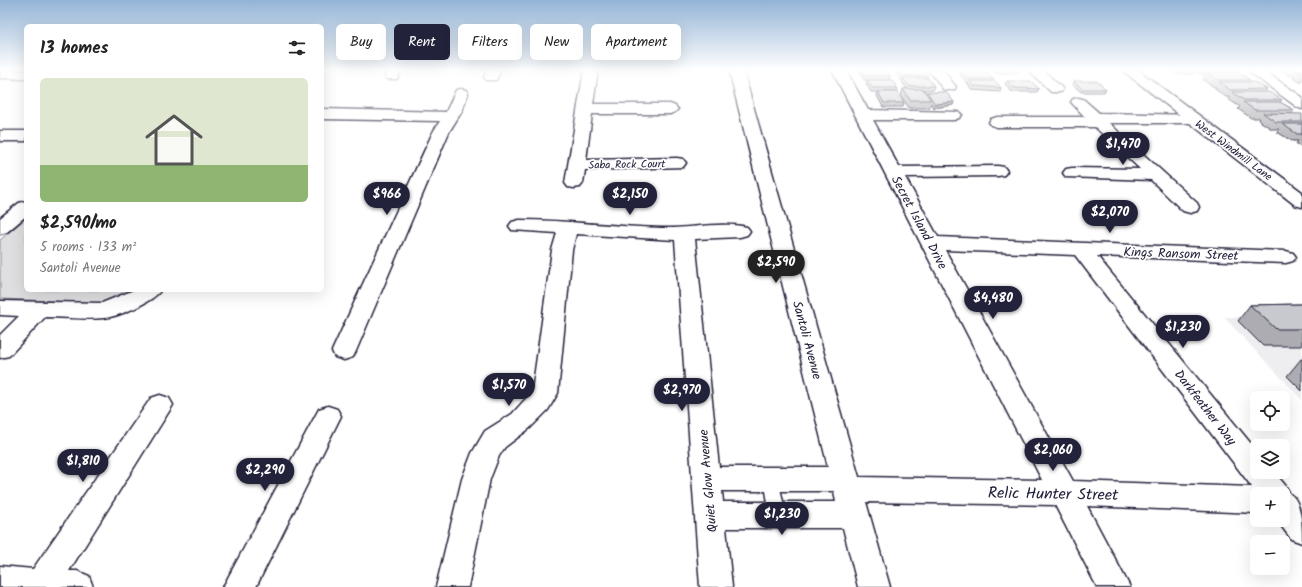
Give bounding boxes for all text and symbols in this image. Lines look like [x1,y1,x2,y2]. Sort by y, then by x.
chip: Buy [336,24,386,60]
chip: Rent [394,24,450,60]
chip: Filters [458,24,522,60]
chip: New [530,24,583,60]
chip: Apartment [591,24,681,60]
text: 13 homes [40,35,108,62]
icon: filters [286,37,308,59]
icon: home [138,104,210,176]
street label: West Windmill Lane [1191,116,1276,186]
pin: $1,470 [1090,132,1156,166]
text: $1,470 [1106,134,1140,155]
street label: Saba Rock Court [588,155,666,175]
street label: Secret Island Drive [885,172,952,273]
pin: $966 [363,182,411,216]
pin: $2,150 [597,182,663,216]
text: $966 [373,184,401,205]
text: $2,150 [612,184,648,205]
pin: $2,070 [1077,200,1143,234]
text: $2,070 [1091,202,1129,223]
text: $2,590/mo [40,210,117,237]
text: 5 rooms · 133 m² [40,237,136,258]
street label: Kings Ransom Street [1123,242,1240,267]
pin: $2,590 [743,250,809,284]
text: $2,590 [757,252,795,273]
text: Santoli Avenue [40,258,121,279]
pin: $4,480 [960,286,1026,320]
text: $4,480 [973,288,1013,309]
street label: Santoli Avenue [786,299,827,382]
pin: $1,230 [1150,315,1216,349]
text: $1,230 [1165,317,1201,338]
street label: Darkfeather Way [1168,365,1242,451]
pin: $1,570 [476,373,542,407]
text: $1,570 [492,375,526,396]
pin: $2,970 [649,378,715,412]
text: $2,970 [663,380,701,401]
map controls [1250,391,1290,575]
button: locate [1250,391,1290,431]
street label: Quiet Glow Avenue [694,428,723,533]
pin: $2,060 [1020,438,1086,472]
button: layers [1250,439,1290,479]
text: $2,060 [1033,440,1073,461]
pin: $1,810 [50,449,116,483]
text: $1,810 [66,451,100,472]
pin: $2,290 [232,458,298,492]
text: $2,290 [245,460,285,481]
street label: Relic Hunter Street [988,481,1119,508]
button: + [1250,487,1290,527]
pin: $1,230 [749,502,815,536]
text: $1,230 [764,504,800,525]
button: − [1250,535,1290,575]

